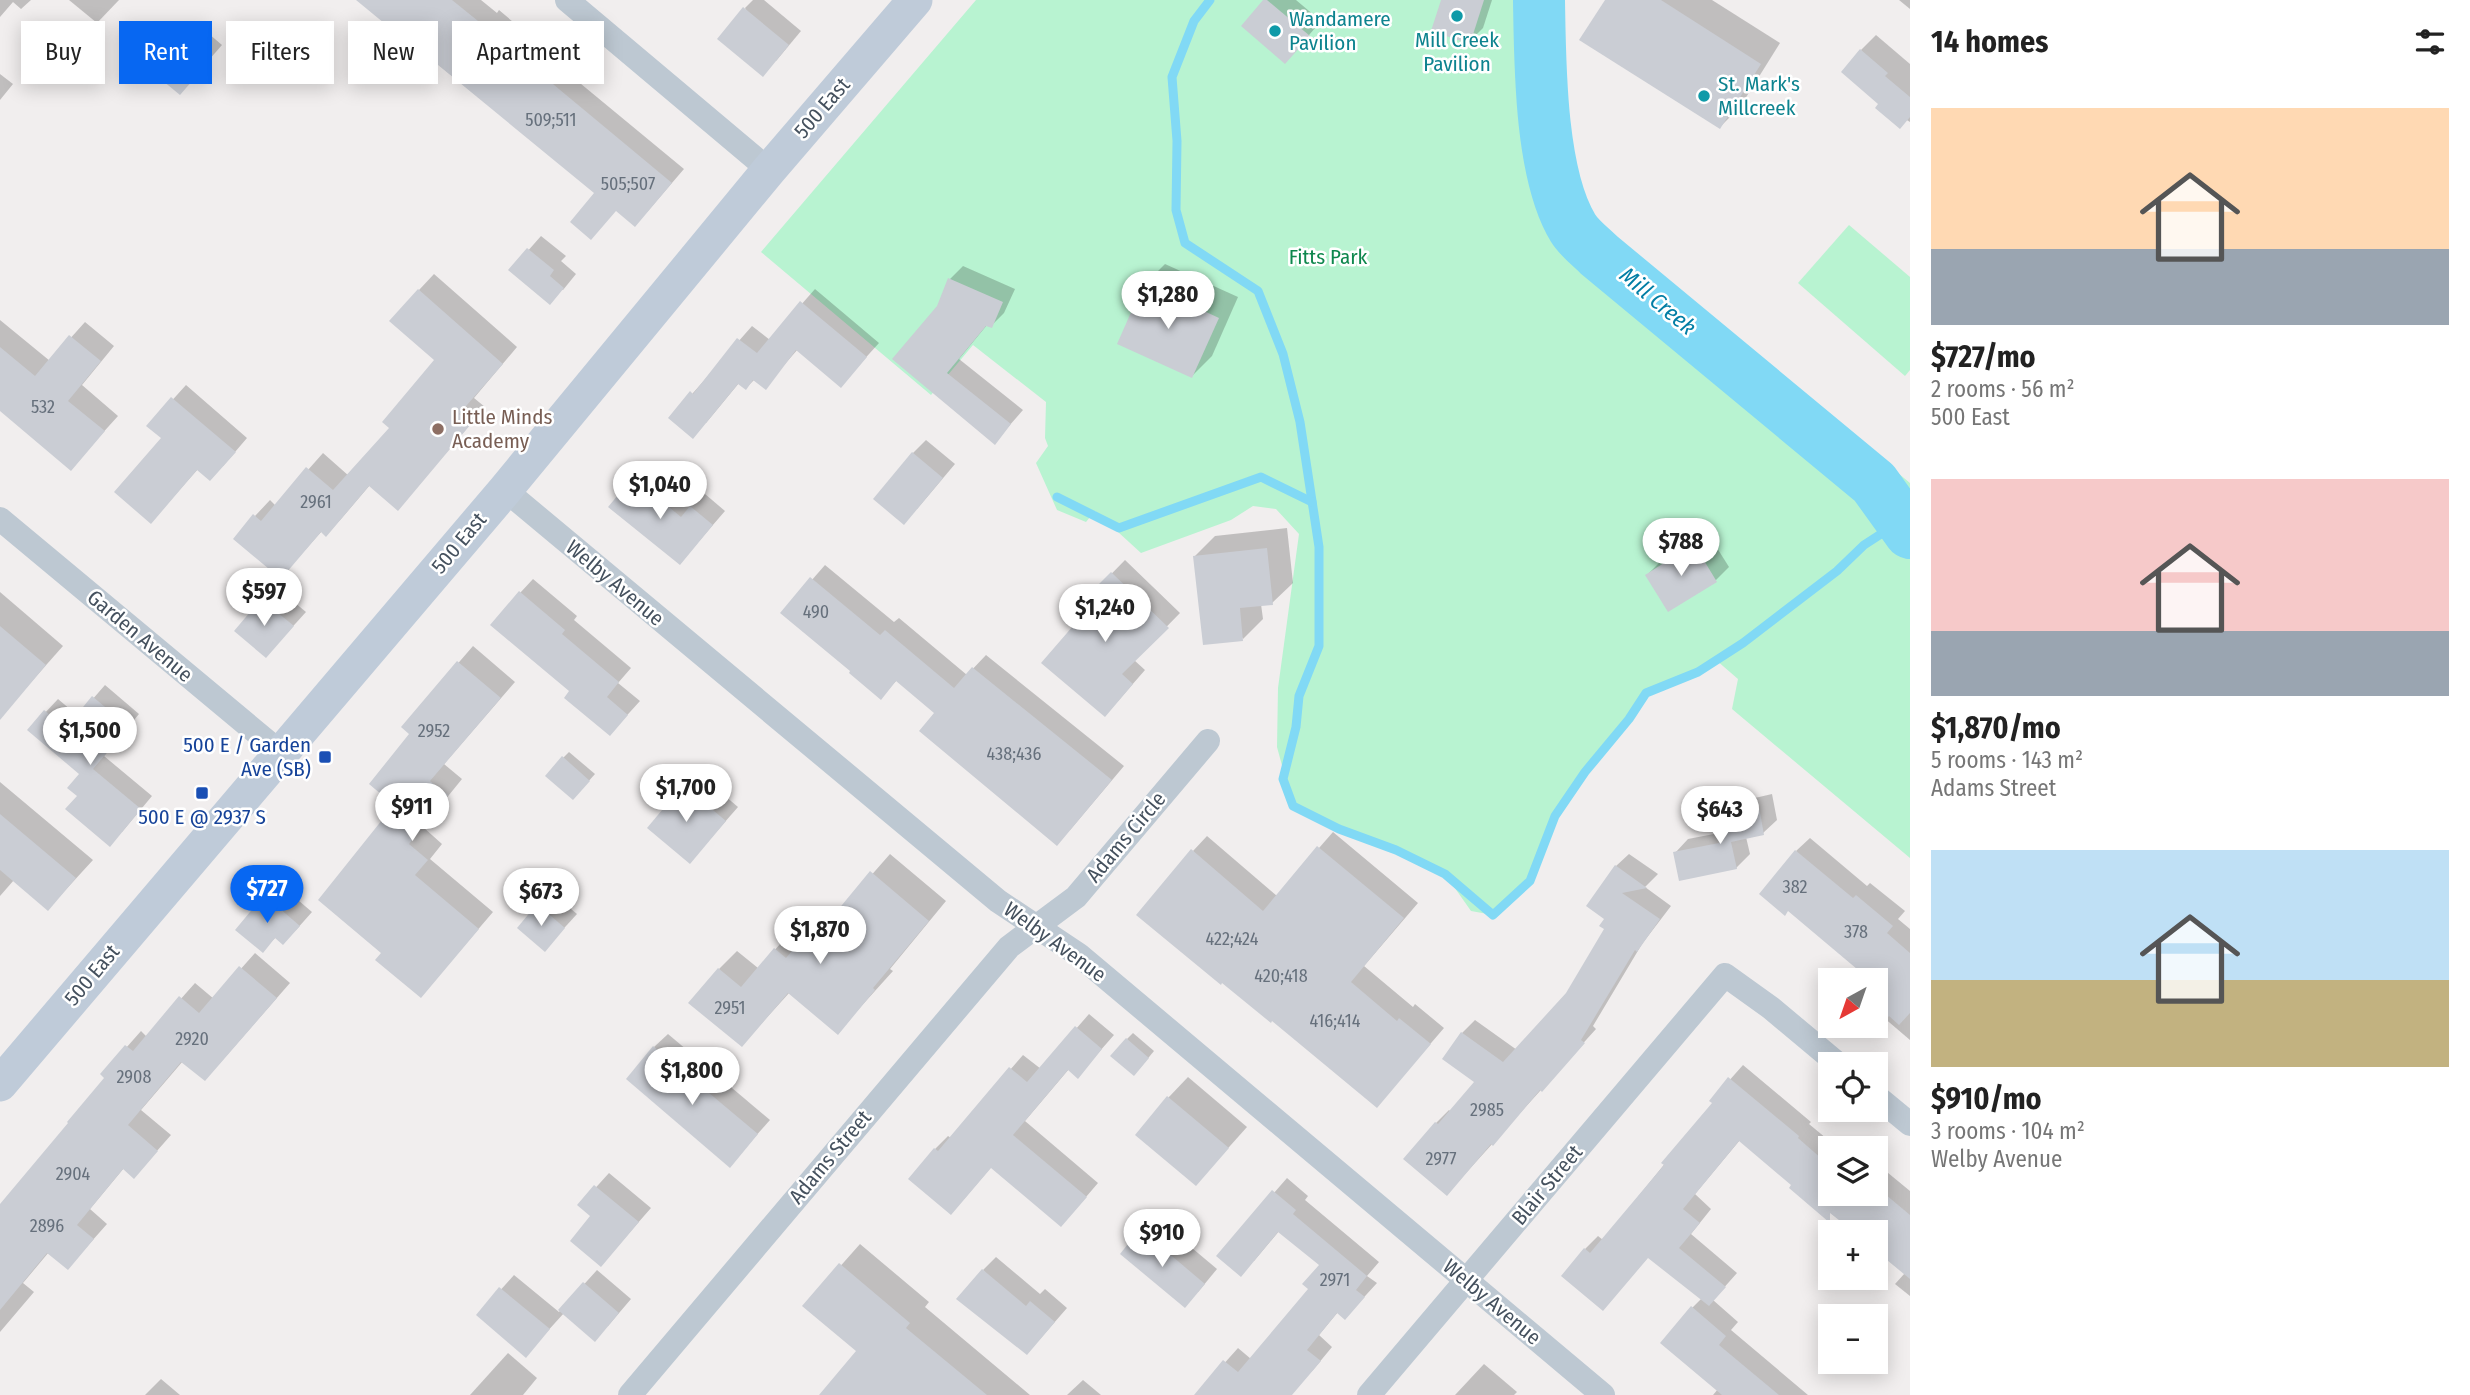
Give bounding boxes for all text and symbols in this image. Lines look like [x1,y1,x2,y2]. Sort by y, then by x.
place label: Wandamere Pavilion [1289,6,1391,56]
marker: Mill Creek Pavilion [1449,8,1465,24]
chip: Buy [21,21,105,84]
chip: Rent [119,21,212,84]
chip: Filters [226,21,334,84]
chip: New [348,21,438,84]
chip: Apartment [452,21,604,84]
marker: Wandamere Pavilion [1267,23,1283,39]
icon: filters [2411,23,2449,61]
text: 14 homes [1931,24,2048,60]
place label: Mill Creek Pavilion [1415,27,1499,77]
place label: St. Mark's Millcreek [1718,71,1800,121]
street label: 500 East [789,72,856,144]
marker: St. Mark's Millcreek [1696,88,1712,104]
house number: 509;511 [525,109,577,131]
icon: home [2127,154,2253,280]
house number: 505;507 [601,173,655,195]
park label: Fitts Park [1289,244,1368,270]
water label: Mill Creek [1614,261,1702,341]
pin: $1,280 [1111,272,1225,331]
text: $1,280 [1138,280,1198,308]
text: $727/mo [1931,339,2036,375]
text: 2 rooms · 56 m² [1931,375,2075,403]
house number: 532 [31,396,55,418]
text: 500 East [1931,403,2010,431]
place label: Little Minds Academy [452,404,552,454]
marker: Little Minds Academy [430,421,446,437]
pin: $1,040 [603,462,717,521]
text: $1,040 [629,470,691,498]
house number: 2961 [300,491,332,513]
street label: 500 East [426,507,492,579]
pin: $788 [1640,518,1722,578]
icon: home [2127,525,2253,651]
text: $788 [1659,527,1703,555]
street label: Welby Avenue [561,534,669,632]
pin: $597 [223,568,305,628]
text: $597 [242,577,286,605]
street label: Garden Avenue [82,584,198,688]
pin: $1,240 [1048,584,1162,644]
text: $1,240 [1075,593,1135,621]
house number: 490 [803,601,829,623]
pin: $1,500 [33,708,147,767]
text: $1,870/mo [1931,710,2061,746]
text: $1,500 [59,716,121,744]
house number: 2952 [418,720,450,742]
place label: 500 E / Garden Ave (SB) [183,732,311,782]
house number: 438;436 [987,743,1041,765]
text: 5 rooms · 143 m² [1931,746,2083,774]
marker: 500 E / Garden Ave (SB) [317,749,333,765]
pin: $1,700 [629,764,743,824]
text: $1,700 [656,773,716,801]
text: Adams Street [1931,774,2056,802]
pin: $911 [371,784,453,843]
marker: 500 E @ 2937 S [194,785,210,801]
street label: Adams Circle [1081,786,1171,888]
pin: $643 [1679,786,1761,846]
text: $911 [391,792,433,820]
text: $643 [1697,795,1743,823]
place label: 500 E @ 2937 S [138,804,266,830]
pin: $727 [226,866,308,925]
pin: $673 [500,869,582,928]
text: $727 [246,874,288,902]
house number: 382 [1783,876,1808,898]
text: $673 [519,877,563,905]
street label: Welby Avenue [999,896,1111,988]
icon: home [2127,896,2253,1022]
pin: $1,870 [763,906,877,966]
text: $1,870 [790,915,850,943]
house number: 378 [1844,921,1868,943]
house number: 422;424 [1206,928,1259,950]
street label: 500 East [59,939,125,1011]
house number: 420;418 [1254,965,1308,987]
north arrow [1818,968,1888,1038]
map controls [1818,968,1888,1374]
house number: 2951 [715,997,745,1019]
house number: 416;414 [1310,1010,1361,1032]
house number: 2920 [175,1028,209,1050]
pin: $1,800 [635,1048,749,1107]
button: locate [1818,1052,1888,1122]
text: $1,800 [661,1056,723,1084]
house number: 2908 [117,1066,151,1088]
text: $910/mo [1931,1081,2042,1117]
house number: 2985 [1470,1099,1504,1121]
street label: Adams Street [783,1105,877,1209]
text: 3 rooms · 104 m² [1931,1117,2085,1145]
button: layers [1818,1136,1888,1206]
street label: Blair Street [1506,1140,1588,1230]
text: Welby Avenue [1931,1145,2062,1173]
house number: 2977 [1426,1148,1456,1170]
house number: 2904 [56,1163,91,1185]
pin: $910 [1121,1210,1203,1269]
house number: 2896 [30,1215,64,1237]
text: $910 [1140,1218,1184,1246]
button: + [1818,1220,1888,1290]
street label: Welby Avenue [1438,1253,1546,1351]
house number: 2971 [1320,1269,1350,1291]
button: − [1818,1304,1888,1374]

